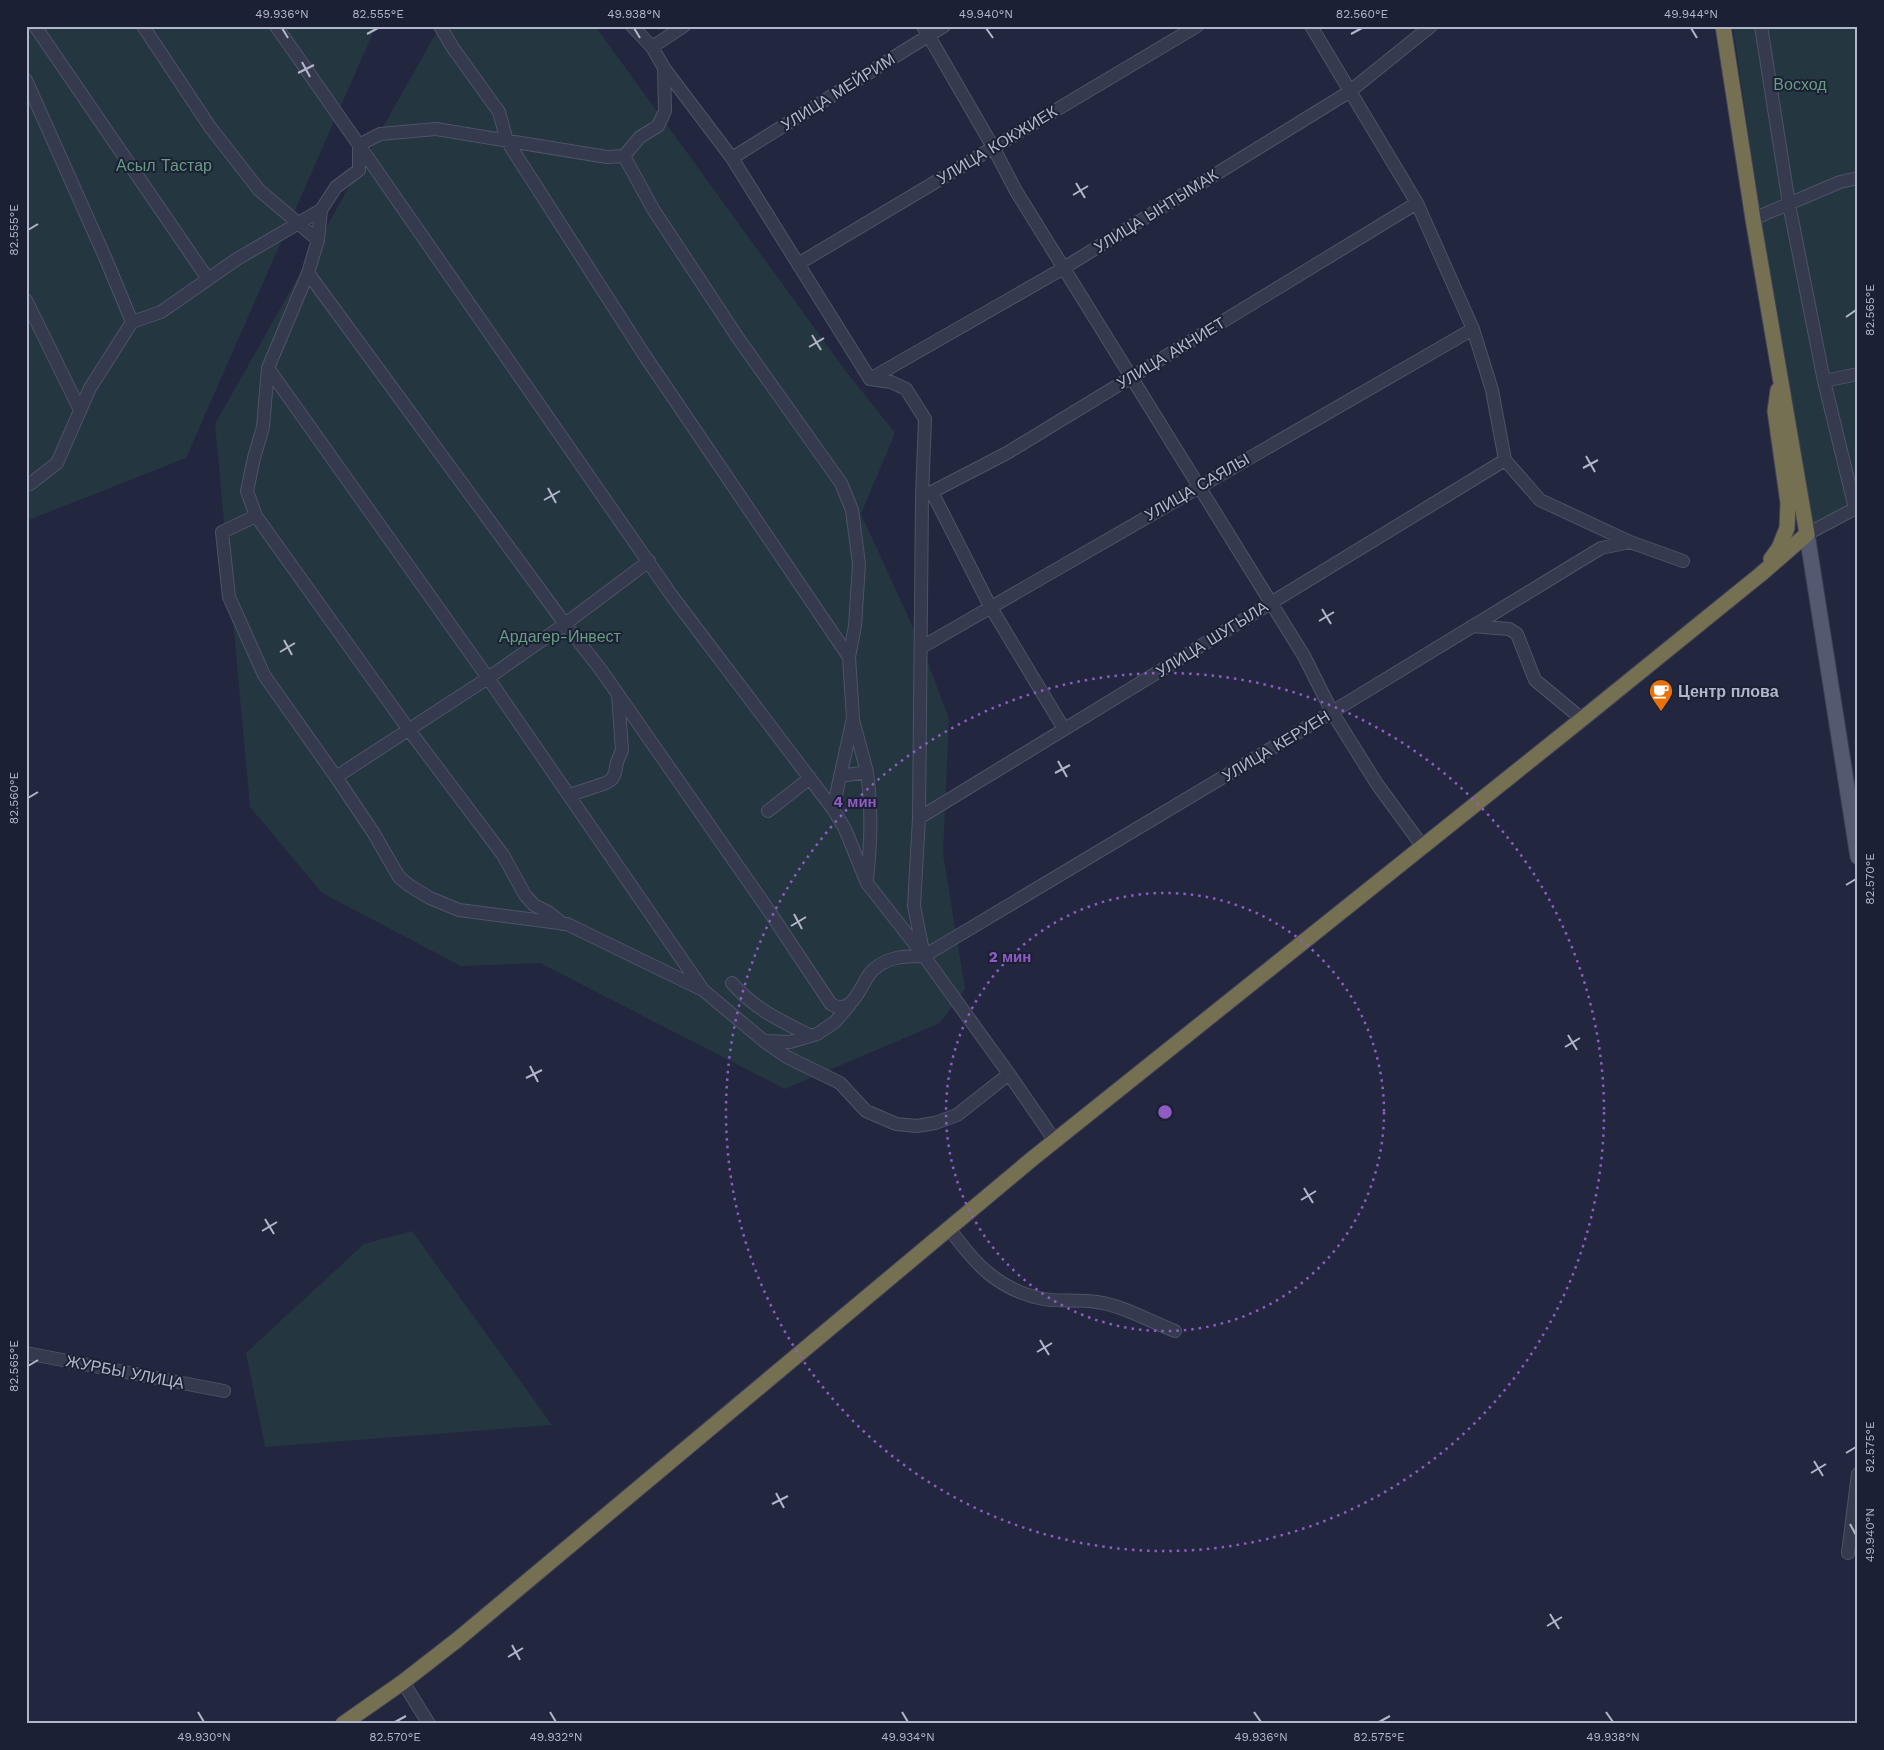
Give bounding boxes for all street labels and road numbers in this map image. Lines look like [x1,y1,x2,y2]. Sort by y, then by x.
street label: УЛИЦА МЕЙРИМ [778,49,898,135]
street label: УЛИЦА КОКЖИЕК [933,101,1061,188]
street label: УЛИЦА ЫНТЫМАК [1091,165,1222,257]
street label: УЛИЦА АКНИЕТ [1113,313,1229,393]
street label: УЛИЦА САЯЛЫ [1141,449,1253,525]
street label: УЛИЦА ШУГЫЛА [1153,597,1272,681]
street label: УЛИЦА КЕРУЕН [1219,706,1333,786]
street label: ЖУРБЫ УЛИЦА [64,1351,186,1393]

